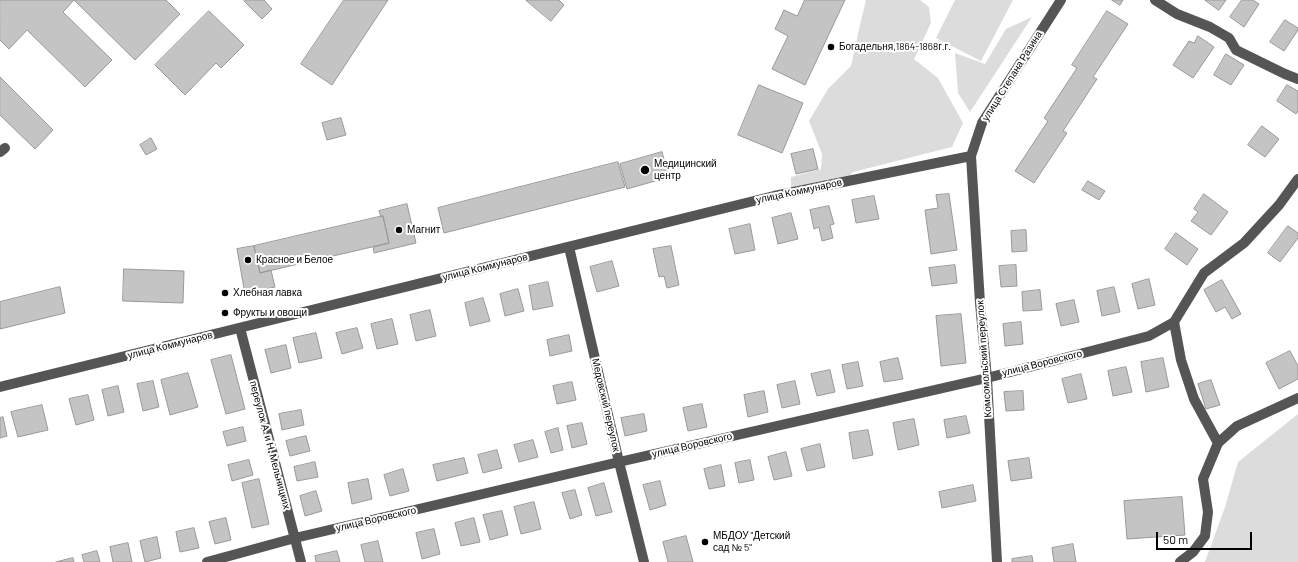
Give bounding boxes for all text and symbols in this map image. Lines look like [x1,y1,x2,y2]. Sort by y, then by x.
street label: улица Степана Разина [979,29,1045,123]
place label: Богадельня,1864-1868г.г. [839,41,951,53]
marker: Богадельня,1864-1868г.г. [826,42,836,52]
place label: Медицинский центр [654,158,717,182]
marker: Медицинский центр [639,164,651,176]
street label: улица Коммунаров [755,176,843,206]
place label: Магнит [407,224,440,236]
marker: Магнит [394,225,404,235]
street label: улица Коммунаров [441,251,529,283]
place label: Красное и Белое [256,254,333,266]
marker: Красное и Белое [243,255,253,265]
place label: Хлебная лавка [233,287,302,299]
marker: Хлебная лавка [220,288,230,298]
street label: Комсомольский переулок [974,300,994,418]
place label: Фрукты и овощи [233,307,307,319]
marker: Фрукты и овощи [220,308,230,318]
street label: улица Коммунаров [126,329,214,361]
street label: улица Воровского [1001,347,1083,379]
street label: Медовский переулок [589,357,623,453]
street label: переулок А. и Н. Мельницких [247,380,293,510]
street label: улица Воровского [651,430,733,460]
street label: улица Воровского [335,504,417,534]
scale bar [1158,524,1254,550]
place label: МБДОУ "Детский сад № 5" [713,530,790,554]
text: 50 m [1163,532,1188,546]
marker: МБДОУ "Детский сад № 5" [700,537,710,547]

